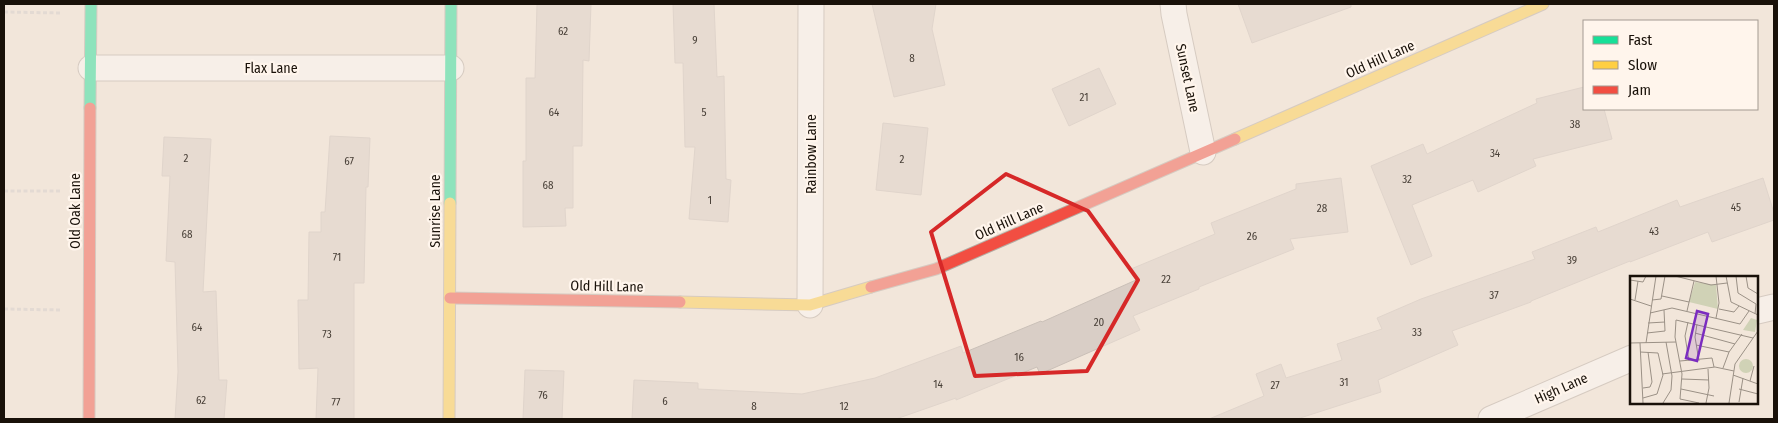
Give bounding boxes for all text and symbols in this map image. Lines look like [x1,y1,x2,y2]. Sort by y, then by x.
legend [1583,20,1758,110]
house number: 62 [558,25,568,38]
text: Fast [1628,31,1652,49]
house number: 9 [692,34,698,47]
street label: Old Hill Lane [1343,37,1417,82]
street label: Sunset Lane [1172,42,1203,114]
house number: 8 [909,52,915,65]
text: Slow [1628,56,1657,74]
street label: Flax Lane [244,60,298,77]
text: Jam [1628,81,1651,99]
house number: 21 [1080,91,1088,104]
house number: 64 [549,106,560,119]
house number: 5 [701,106,707,119]
street label: Rainbow Lane [803,114,820,194]
house number: 38 [1570,118,1581,131]
house number: 34 [1490,147,1501,160]
house number: 2 [184,152,189,165]
house number: 2 [900,153,905,166]
house number: 67 [344,155,354,168]
street label: Old Oak Lane [67,173,84,249]
house number: 32 [1402,173,1412,186]
street label: Sunrise Lane [427,174,444,248]
house number: 68 [543,179,554,192]
house number: 1 [708,194,712,207]
street label: Old Hill Lane [972,199,1046,244]
house number: 45 [1731,201,1741,214]
house number: 28 [1317,202,1328,215]
house number: 43 [1649,225,1659,238]
house number: 68 [182,228,193,241]
house number: 26 [1247,230,1258,243]
house number: 71 [333,251,341,264]
house number: 39 [1567,254,1577,267]
house number: 22 [1161,273,1171,286]
inset map [1630,276,1758,403]
street label: Old Hill Lane [570,277,644,296]
house number: 37 [1489,289,1499,302]
house number: 20 [1094,316,1105,329]
house number: 64 [192,321,203,334]
house number: 33 [1412,326,1422,339]
house number: 73 [322,328,332,341]
house number: 16 [1014,351,1024,364]
street label: High Lane [1532,369,1591,408]
house number: 31 [1340,376,1349,389]
house number: 14 [933,378,943,391]
house number: 27 [1270,379,1280,392]
house number: 76 [538,389,548,402]
house number: 62 [196,394,206,407]
house number: 6 [662,395,668,408]
house number: 77 [332,396,341,409]
house number: 8 [751,400,757,413]
house number: 12 [839,400,849,413]

